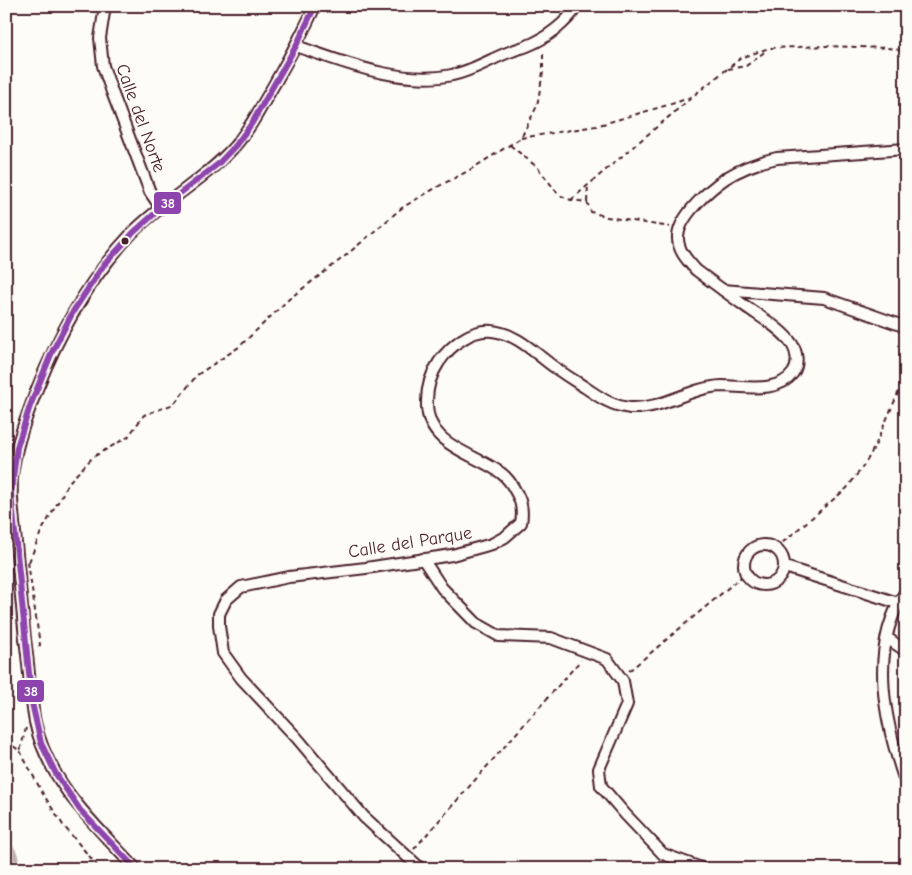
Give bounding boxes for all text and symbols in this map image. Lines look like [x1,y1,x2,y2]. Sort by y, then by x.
street label: Calle del Norte [111,61,170,175]
line badge: 38 [153,191,182,215]
text: 38 [161,195,175,212]
unlabelled marker [120,236,130,246]
street label: Calle del Parque [347,522,473,563]
line badge: 38 [16,679,45,703]
text: 38 [24,683,38,700]

